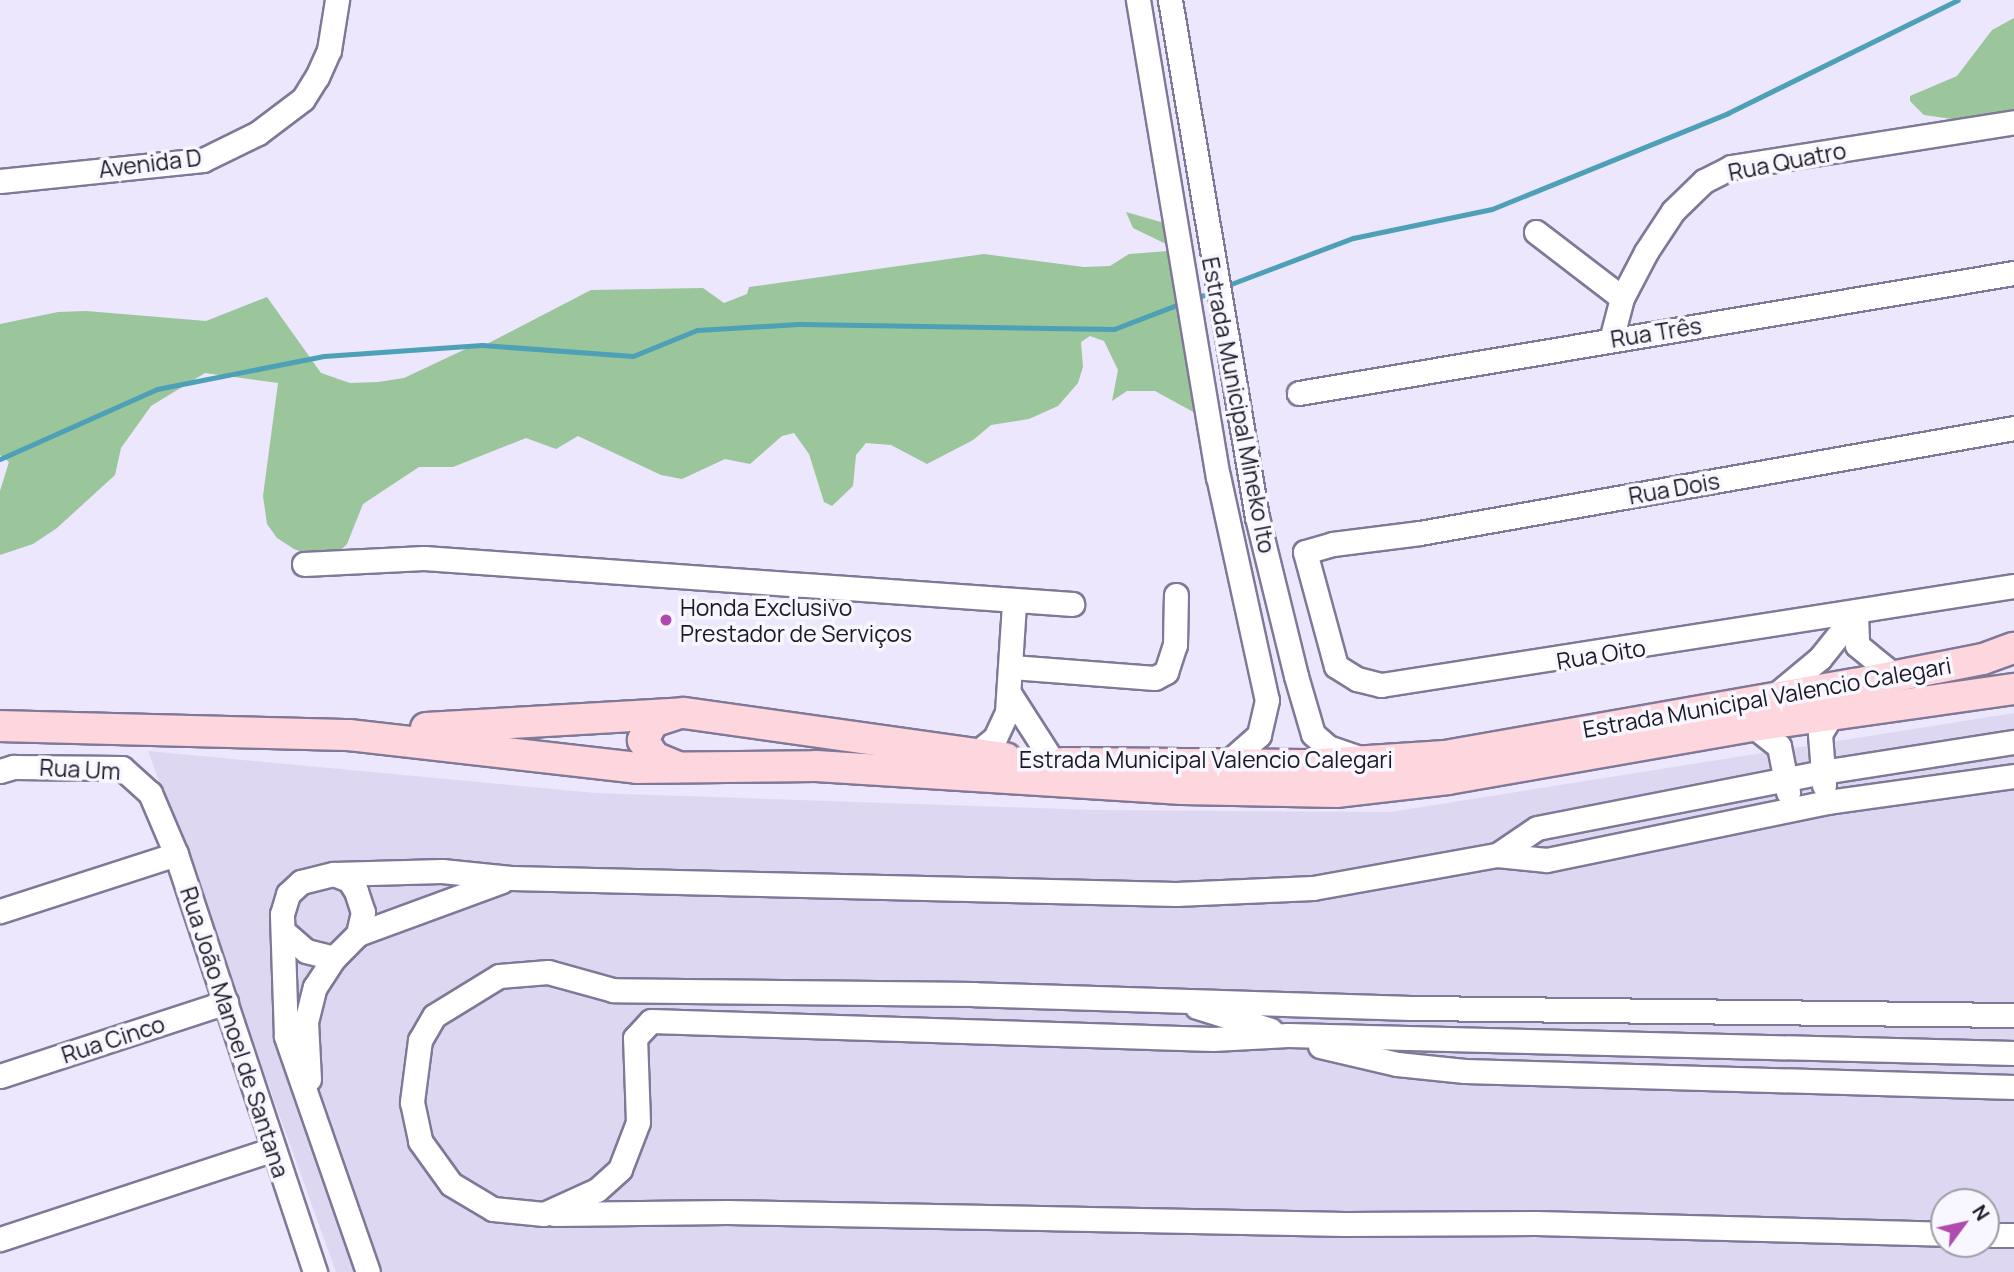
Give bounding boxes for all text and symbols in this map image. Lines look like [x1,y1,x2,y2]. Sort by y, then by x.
street label: Rua Quatro [1726,136,1848,186]
street label: Avenida D [97,143,203,183]
street label: Estrada Municipal Mineko Ito [1197,255,1281,555]
street label: Rua Três [1608,311,1704,353]
street label: Rua Dois [1626,466,1722,510]
place label: Honda Exclusivo Prestador de Serviços [680,593,912,647]
marker: Honda Exclusivo Prestador de Serviços [658,612,674,628]
street label: Rua Oito [1554,633,1648,675]
street label: Estrada Municipal Valencio Calegari [1580,651,1954,743]
street label: Estrada Municipal Valencio Calegari [1019,745,1393,773]
street label: Rua Um [39,753,121,785]
street label: Rua João Manoel de Santana [175,883,295,1181]
street label: Rua Cinco [58,1009,168,1069]
north arrow [1930,1188,2000,1258]
text: N [1966,1200,1996,1225]

